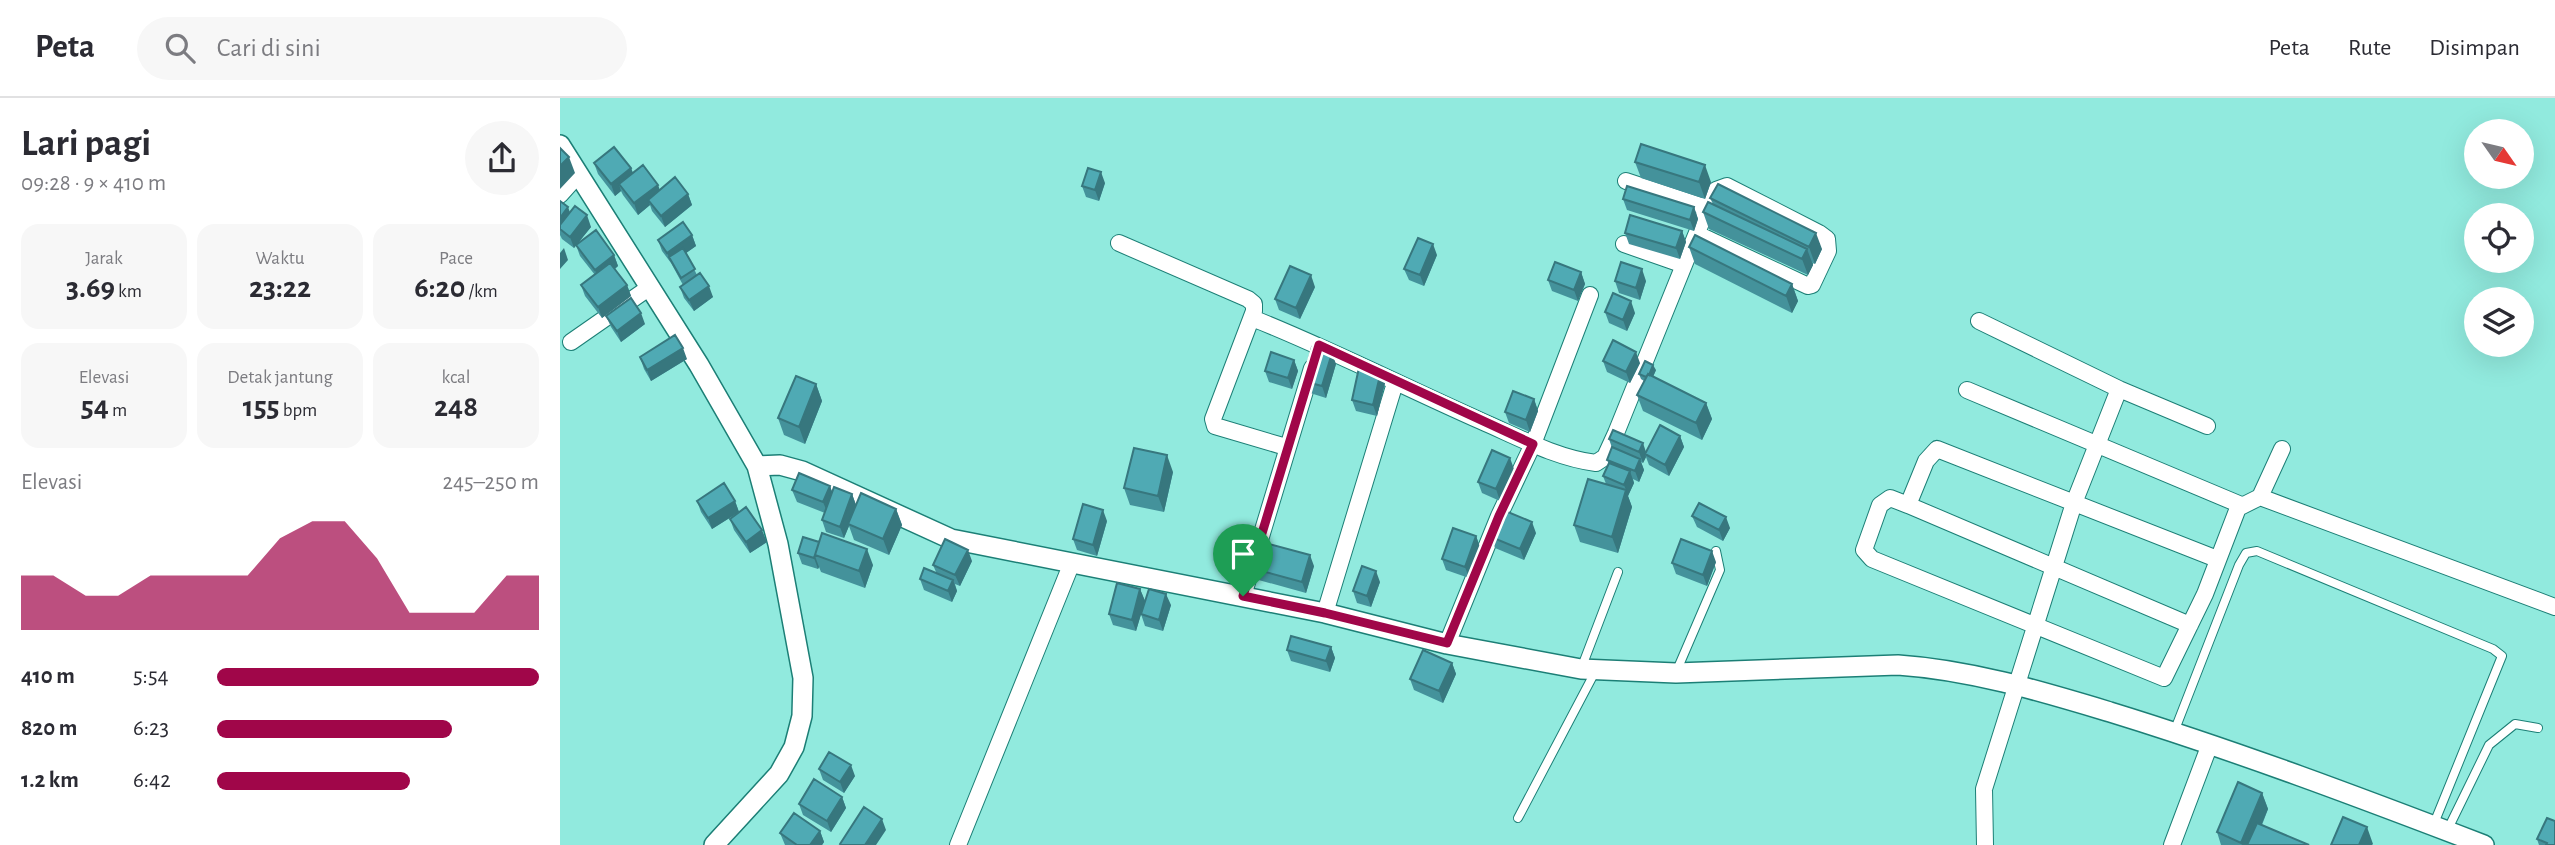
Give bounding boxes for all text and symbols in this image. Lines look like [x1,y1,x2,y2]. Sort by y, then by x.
search box [137,17,627,80]
icon: search [161,29,199,67]
text: Peta [35,31,95,64]
text: Cari di sini [217,35,321,61]
text: Peta [2269,36,2310,60]
text: Rute [2348,36,2391,60]
text: Disimpan [2429,36,2520,60]
north arrow [2464,119,2534,189]
map controls [2464,119,2534,357]
button: share [465,121,539,195]
text: Lari pagi [21,125,151,163]
text: 09:28 · 9 × 410 m [21,172,166,195]
button: locate [2464,203,2534,273]
text: Jarak [85,249,123,268]
text: Waktu [255,249,305,268]
text: Pace [439,249,473,268]
text: 3.69 [66,273,115,303]
text: 23:22 [249,273,311,303]
text: 6:20 [414,273,465,303]
text: km [115,282,142,301]
text: /km [465,282,498,301]
button: layers [2464,287,2534,357]
text: Elevasi [79,368,129,387]
text: Detak jantung [227,368,333,387]
text: kcal [442,368,470,387]
text: 54 [81,392,109,422]
text: 155 [243,392,280,422]
text: 248 [434,392,478,422]
text: m [109,401,127,420]
text: bpm [280,401,317,420]
text: Elevasi [21,471,82,494]
text: 245–250 m [442,471,539,494]
pin [1213,524,1273,596]
icon: arrive [1224,535,1262,573]
text: 410 m [21,665,75,688]
text: 5:54 [133,665,169,688]
text: 820 m [21,717,77,740]
text: 6:23 [133,717,169,740]
text: 1.2 km [21,769,79,792]
text: 6:42 [133,769,171,792]

